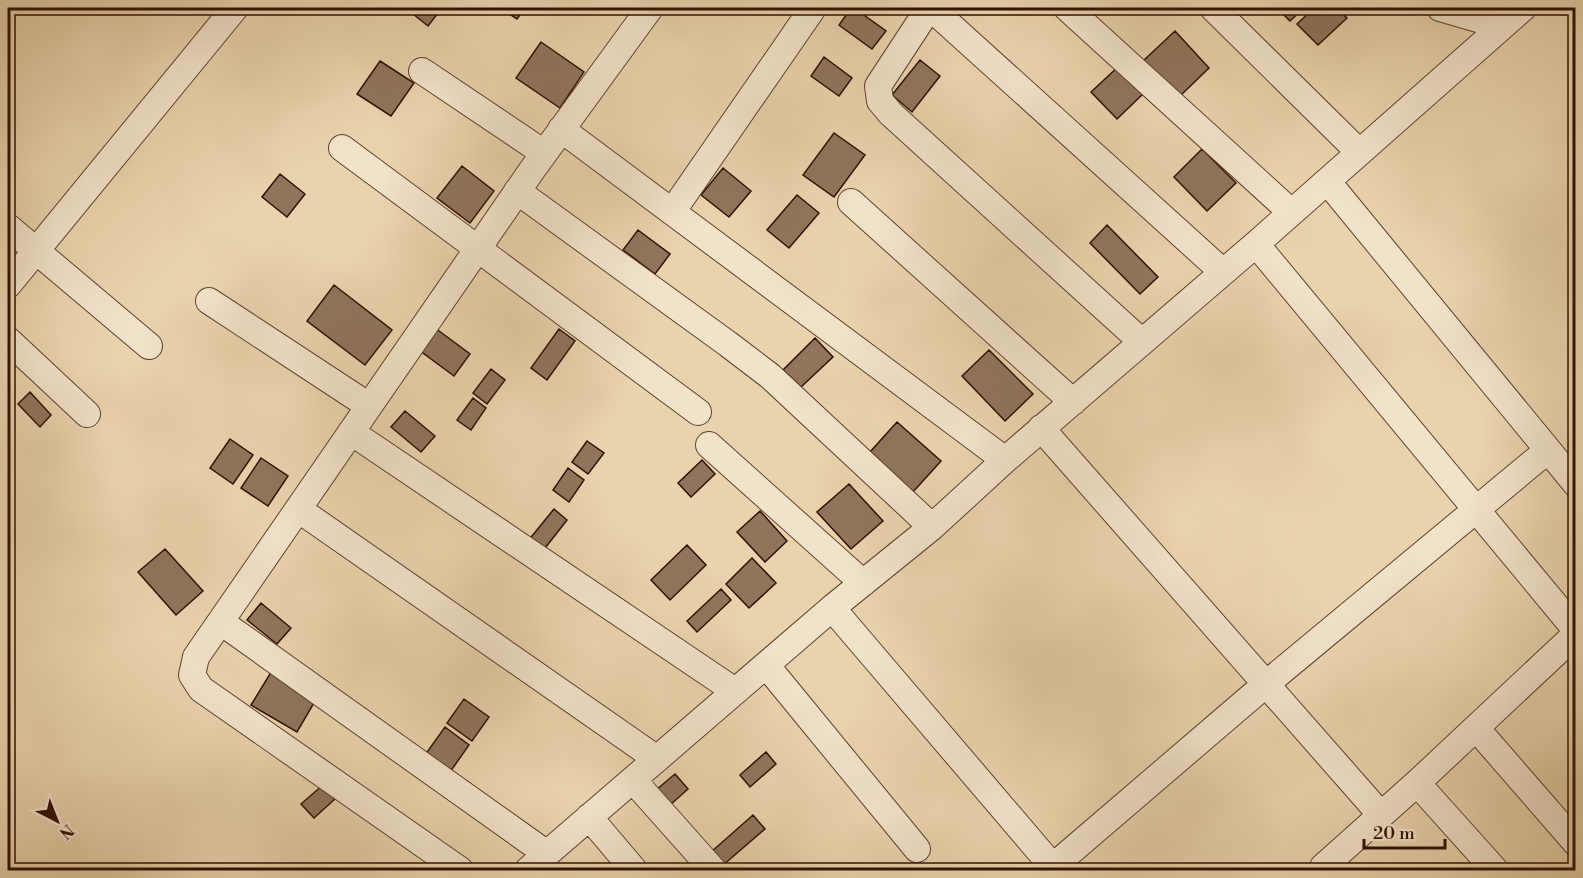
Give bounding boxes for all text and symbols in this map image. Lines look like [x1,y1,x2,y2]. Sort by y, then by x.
north arrow [27,791,87,851]
scale bar [1364,812,1445,850]
text: N [55,820,78,843]
text: 20 m [1373,822,1415,845]

